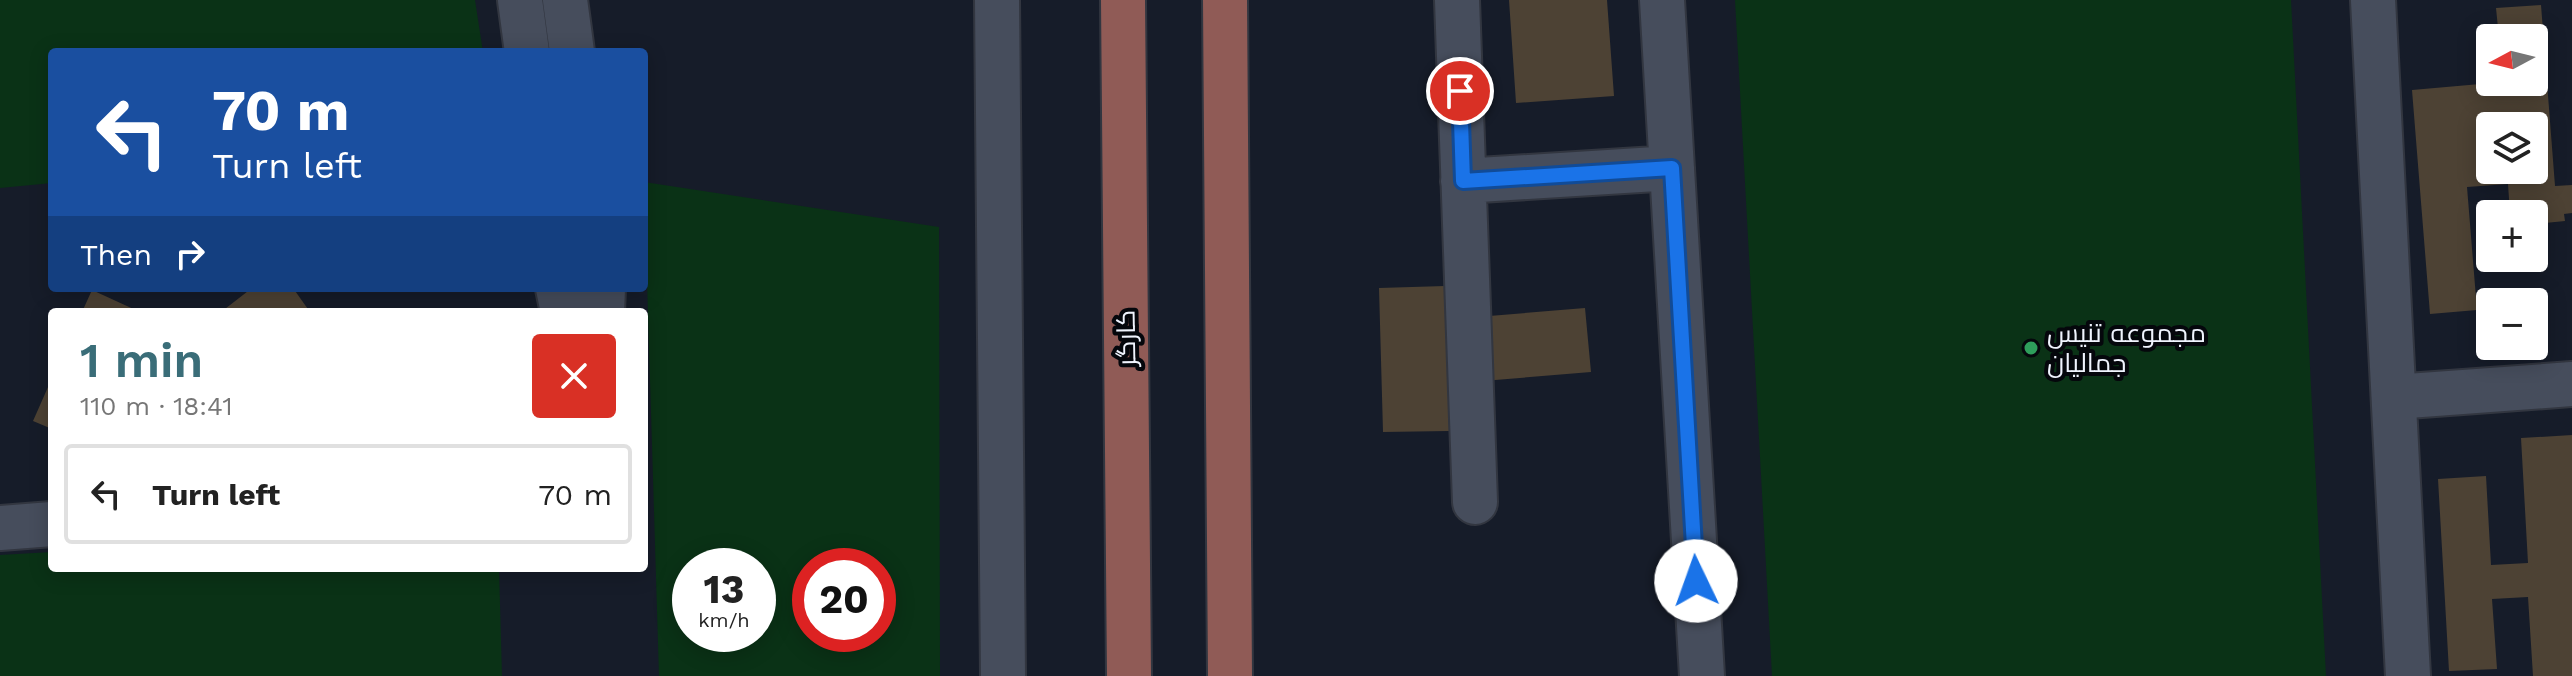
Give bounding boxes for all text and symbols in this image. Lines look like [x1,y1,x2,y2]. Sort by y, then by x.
north arrow [2476,24,2548,96]
map controls [2476,24,2548,360]
pin [1426,57,1494,125]
icon: arrive [1438,69,1482,113]
text: 70 m [212,78,349,144]
icon: left [80,80,184,184]
button: layers [2476,112,2548,184]
text: Turn left [212,145,362,187]
button: + [2476,200,2548,272]
icon: right [168,232,212,276]
text: Then [80,237,152,272]
button: − [2476,288,2548,360]
street label: کارگر [1111,310,1142,368]
place label: مجموعه تنیس جمالیان [2047,318,2206,378]
text: 1 min [80,332,203,389]
button: close [532,334,616,418]
marker: مجموعه تنیس جمالیان [2022,339,2040,357]
text: 110 m · 18:41 [80,391,233,421]
icon: left [84,472,128,516]
text: Turn left [152,477,280,512]
text: 70 m [538,477,612,512]
position arrow [1654,539,1738,623]
speed limit sign: 20 [792,548,896,652]
text: 13 [704,566,744,613]
text: km/h [698,608,750,632]

